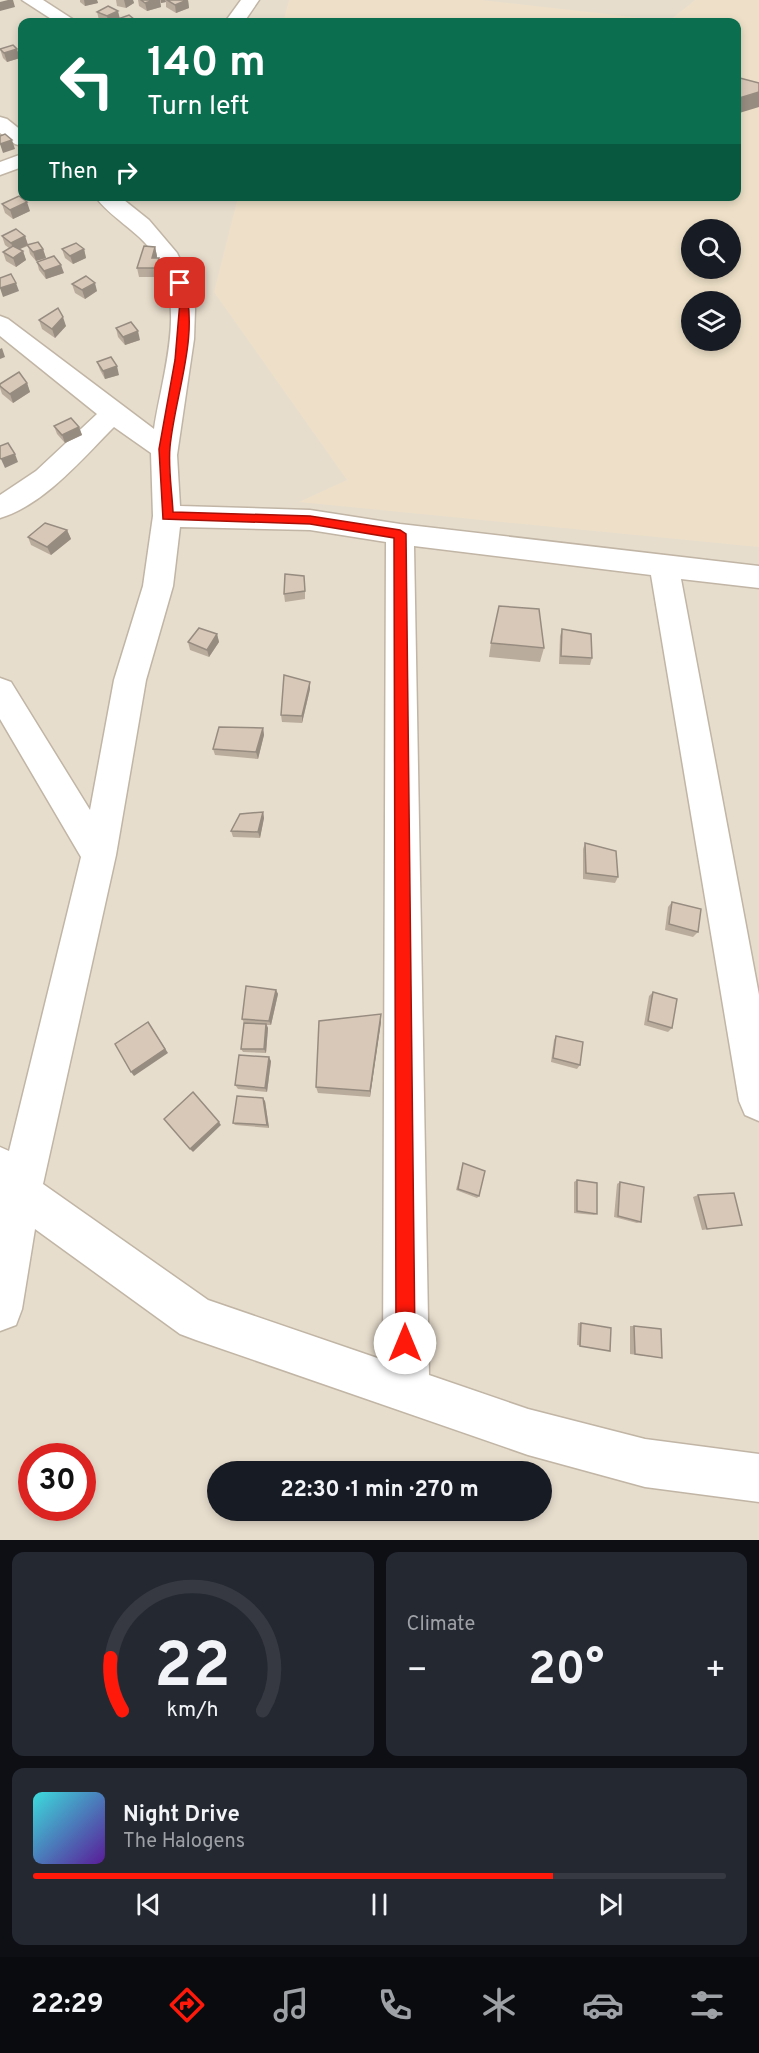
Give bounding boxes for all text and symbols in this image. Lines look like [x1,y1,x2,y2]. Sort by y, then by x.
text: 140 m [147,38,266,91]
icon: left [48,42,126,120]
text: Turn left [147,90,249,124]
icon: right [110,156,143,189]
text: Then [48,159,98,186]
map controls [681,219,741,351]
button: search [681,219,741,279]
pin [154,257,205,308]
icon: arrive [163,266,196,299]
button: layers [681,291,741,351]
position arrow [373,1311,437,1375]
speed limit sign: 30 [18,1443,96,1521]
text: 22:30 · 1 min · 270 m [280,1477,479,1504]
text: Climate [407,1612,475,1638]
text: 22 [155,1630,231,1709]
text: 20° [528,1643,604,1700]
text: − [407,1651,428,1693]
text: + [705,1651,726,1693]
text: km/h [167,1697,219,1724]
text: Night Drive [123,1802,240,1829]
text: The Halogens [123,1829,245,1855]
icon: previous [132,1888,165,1921]
icon: pause [363,1888,396,1921]
icon: next [594,1888,627,1921]
icon: directions [166,1984,208,2026]
icon: music [270,1984,312,2026]
icon: phone [374,1984,416,2026]
icon: climate [478,1984,520,2026]
icon: car [582,1984,624,2026]
icon: filters [686,1984,728,2026]
text: 22:29 [31,1988,104,2022]

